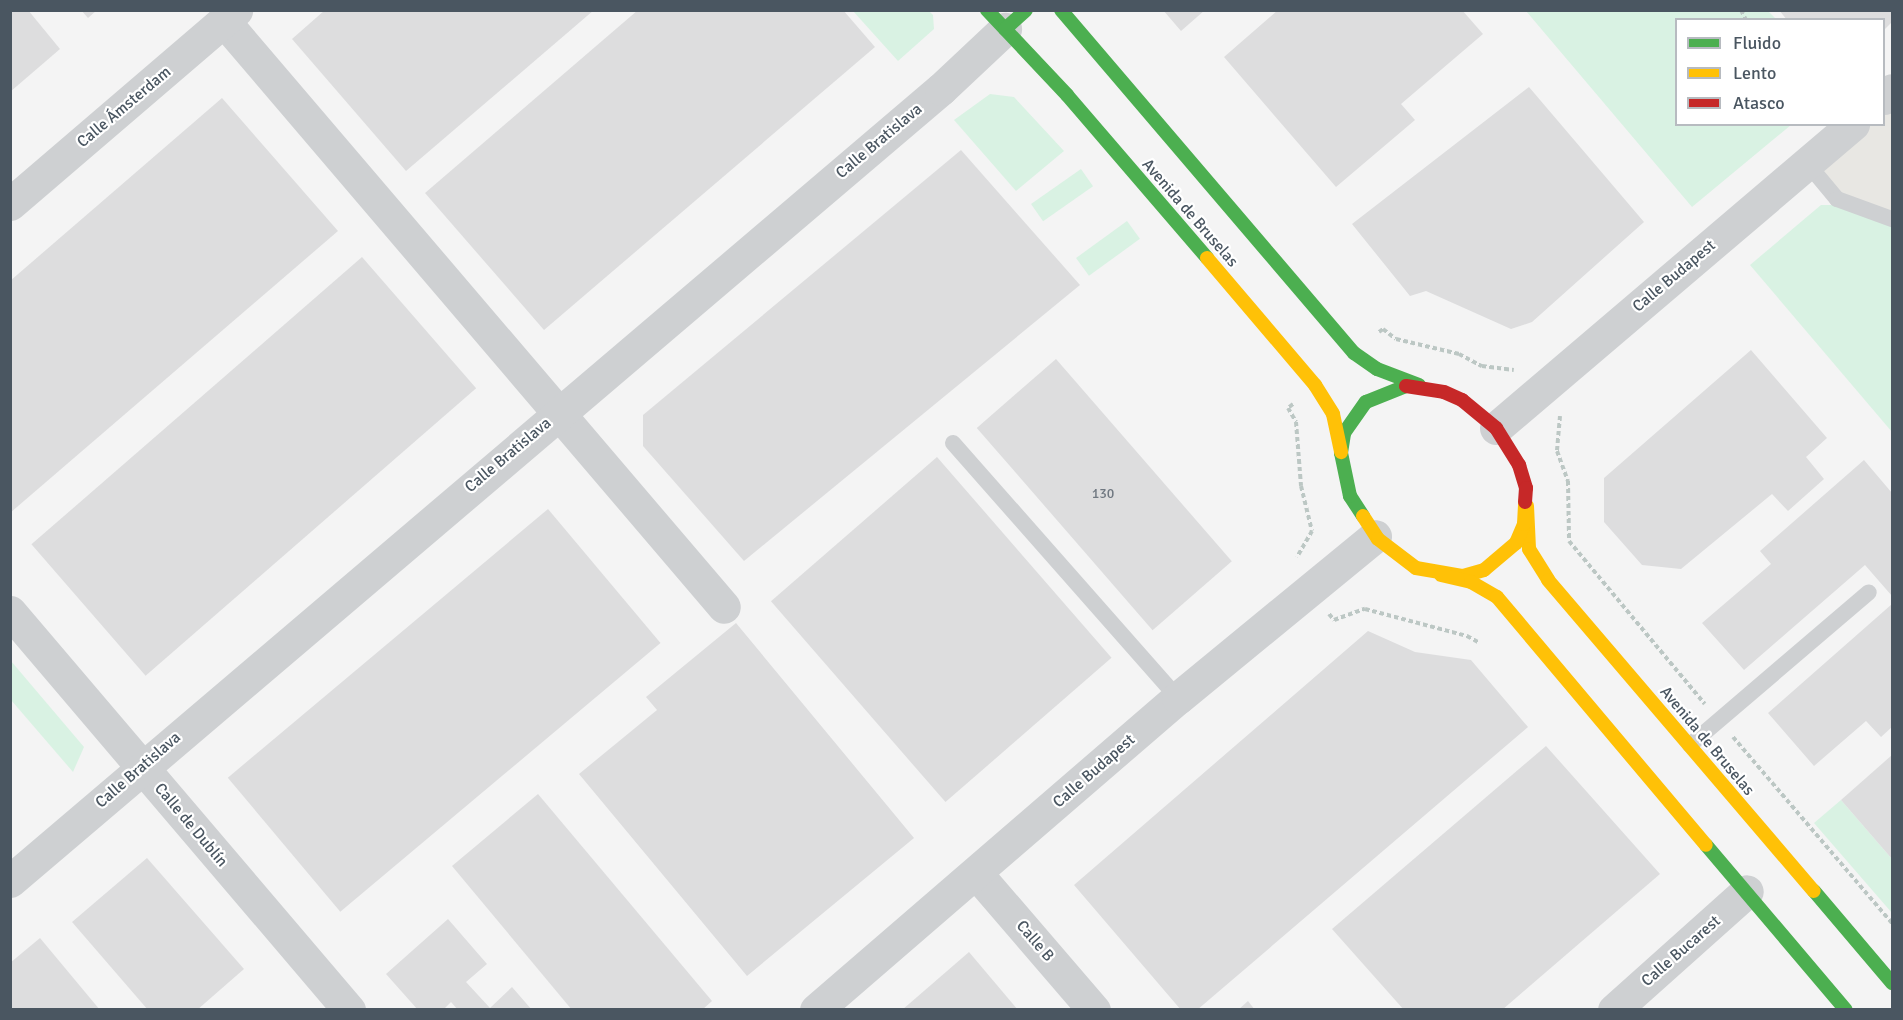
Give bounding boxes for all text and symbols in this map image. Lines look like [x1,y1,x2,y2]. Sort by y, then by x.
legend [1675,18,1885,126]
text: Fluido [1733,32,1781,54]
street label: Calle Ámsterdam [73,62,175,152]
text: Lento [1733,62,1776,84]
text: Atasco [1733,92,1785,114]
street label: Calle Bratislava [832,99,926,183]
street label: Avenida de Bruselas [1138,155,1242,271]
street label: Calle Budapest [1629,236,1719,316]
street label: Calle Bratislava [461,413,555,497]
house number: 130 [1092,486,1114,502]
street label: Avenida de Bruselas [1656,682,1758,800]
street label: Calle Bratislava [92,728,184,812]
street label: Calle Budapest [1049,730,1139,812]
street label: Calle de Dublín [150,779,232,871]
street label: Calle Bucarest [1638,911,1724,991]
street label: Calle B [1012,917,1058,965]

